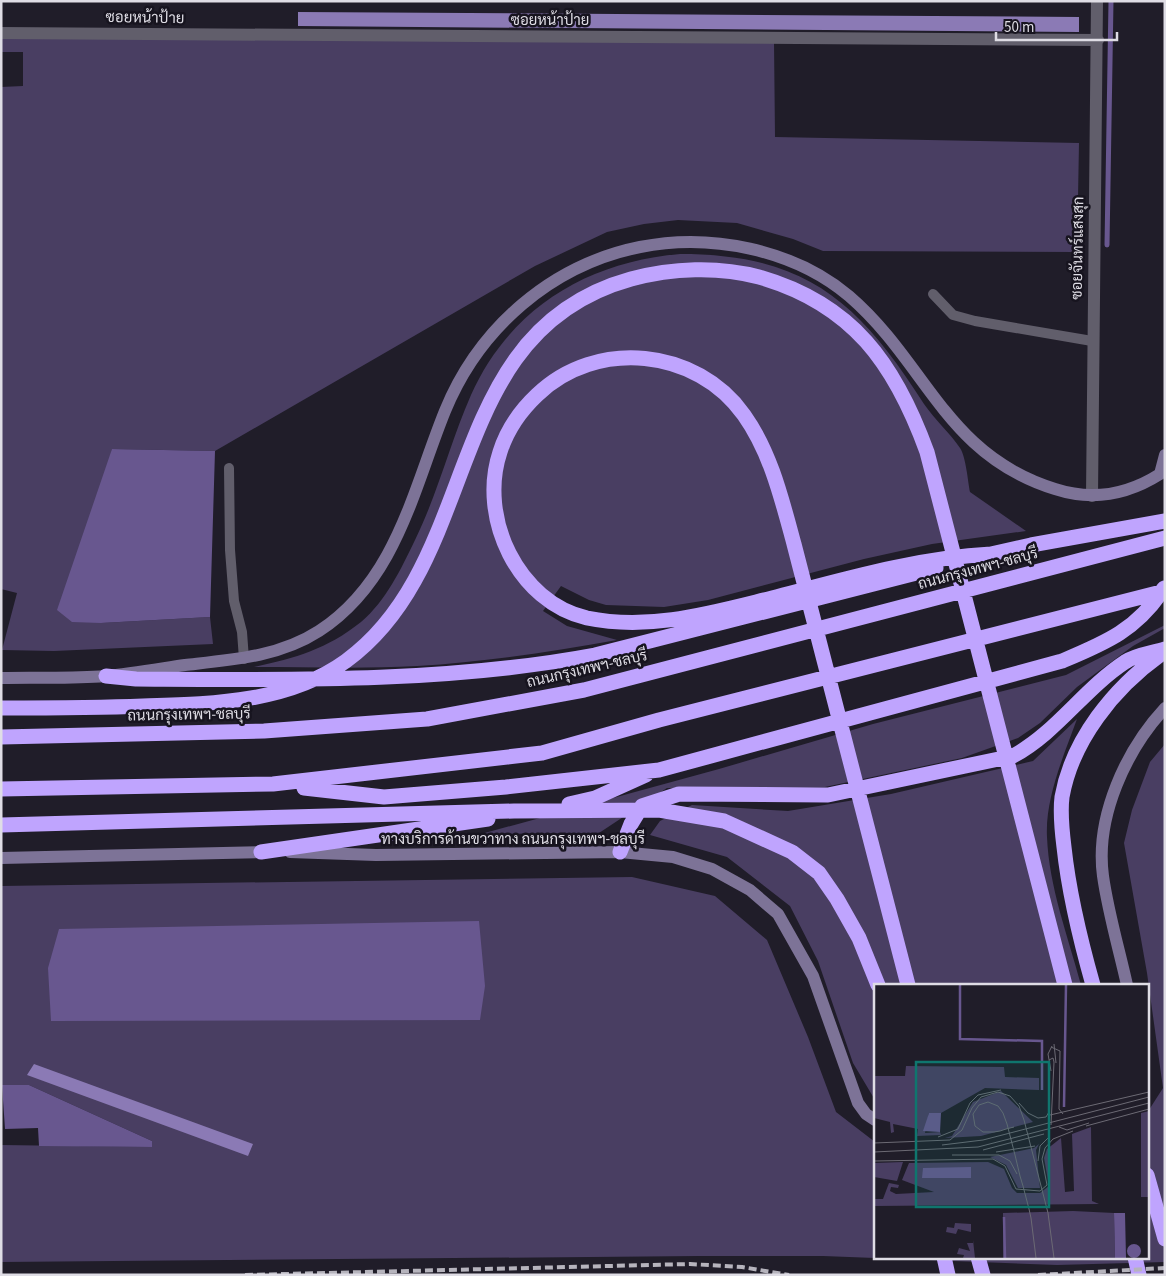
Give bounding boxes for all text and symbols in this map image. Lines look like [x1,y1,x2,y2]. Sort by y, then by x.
street label: ซอยหน้าป้าย [105,7,185,29]
street label: ซอยหน้าป้าย [511,10,589,31]
scale bar [996,10,1117,42]
text: 50 m [1004,17,1034,38]
street label: ซอยจันทร์แสงสุก [1067,196,1089,300]
street label: ถนนกรุงเทพฯ-ชลบุรี [916,543,1040,595]
street label: ถนนกรุงเทพฯ-ชลบุรี [525,645,649,693]
street label: ถนนกรุงเทพฯ-ชลบุรี [127,703,251,727]
street label: ทางบริการด้านขวาทาง ถนนกรุงเทพฯ-ชลบุรี [381,829,645,850]
inset map [874,984,1148,1258]

